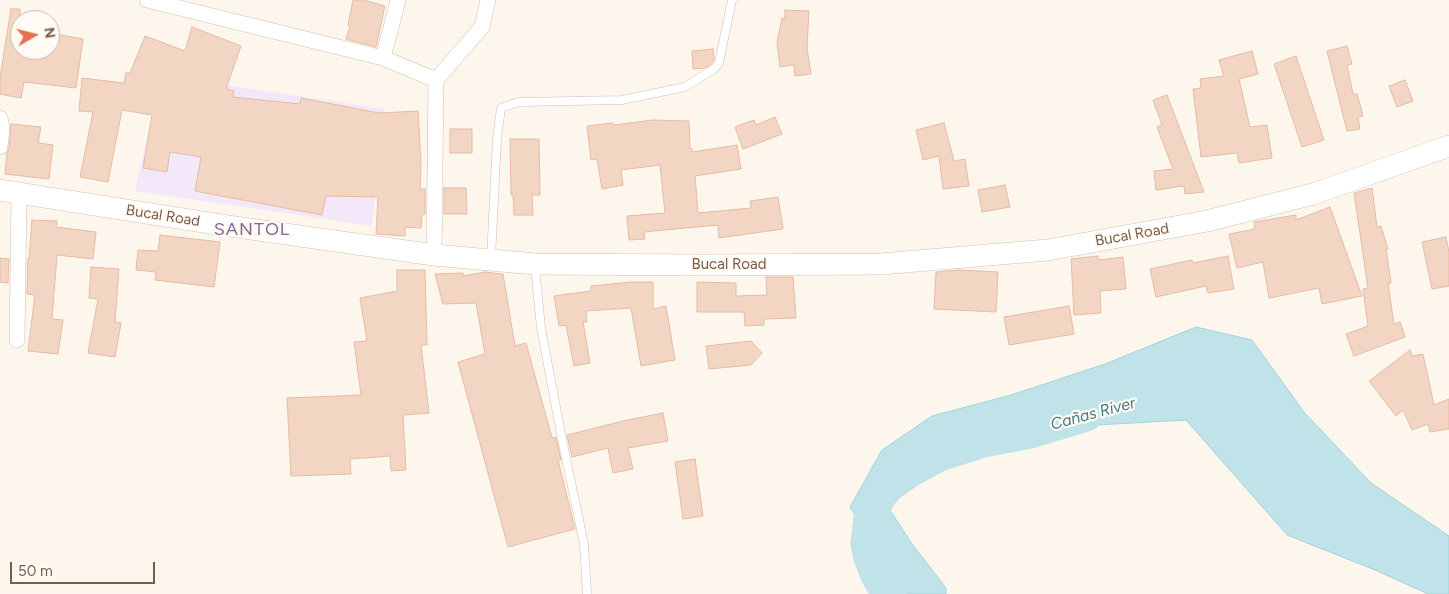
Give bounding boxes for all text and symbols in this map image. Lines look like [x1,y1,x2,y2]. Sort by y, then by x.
north arrow [10,10,60,60]
text: N [40,26,59,40]
street label: Bucal Road [125,201,201,231]
district label: SANTOL [213,219,291,241]
street label: Bucal Road [1094,220,1170,250]
street label: Bucal Road [692,256,766,274]
water label: Cañas River [1049,393,1137,435]
scale bar [12,552,158,584]
text: 50 m [18,562,53,580]

